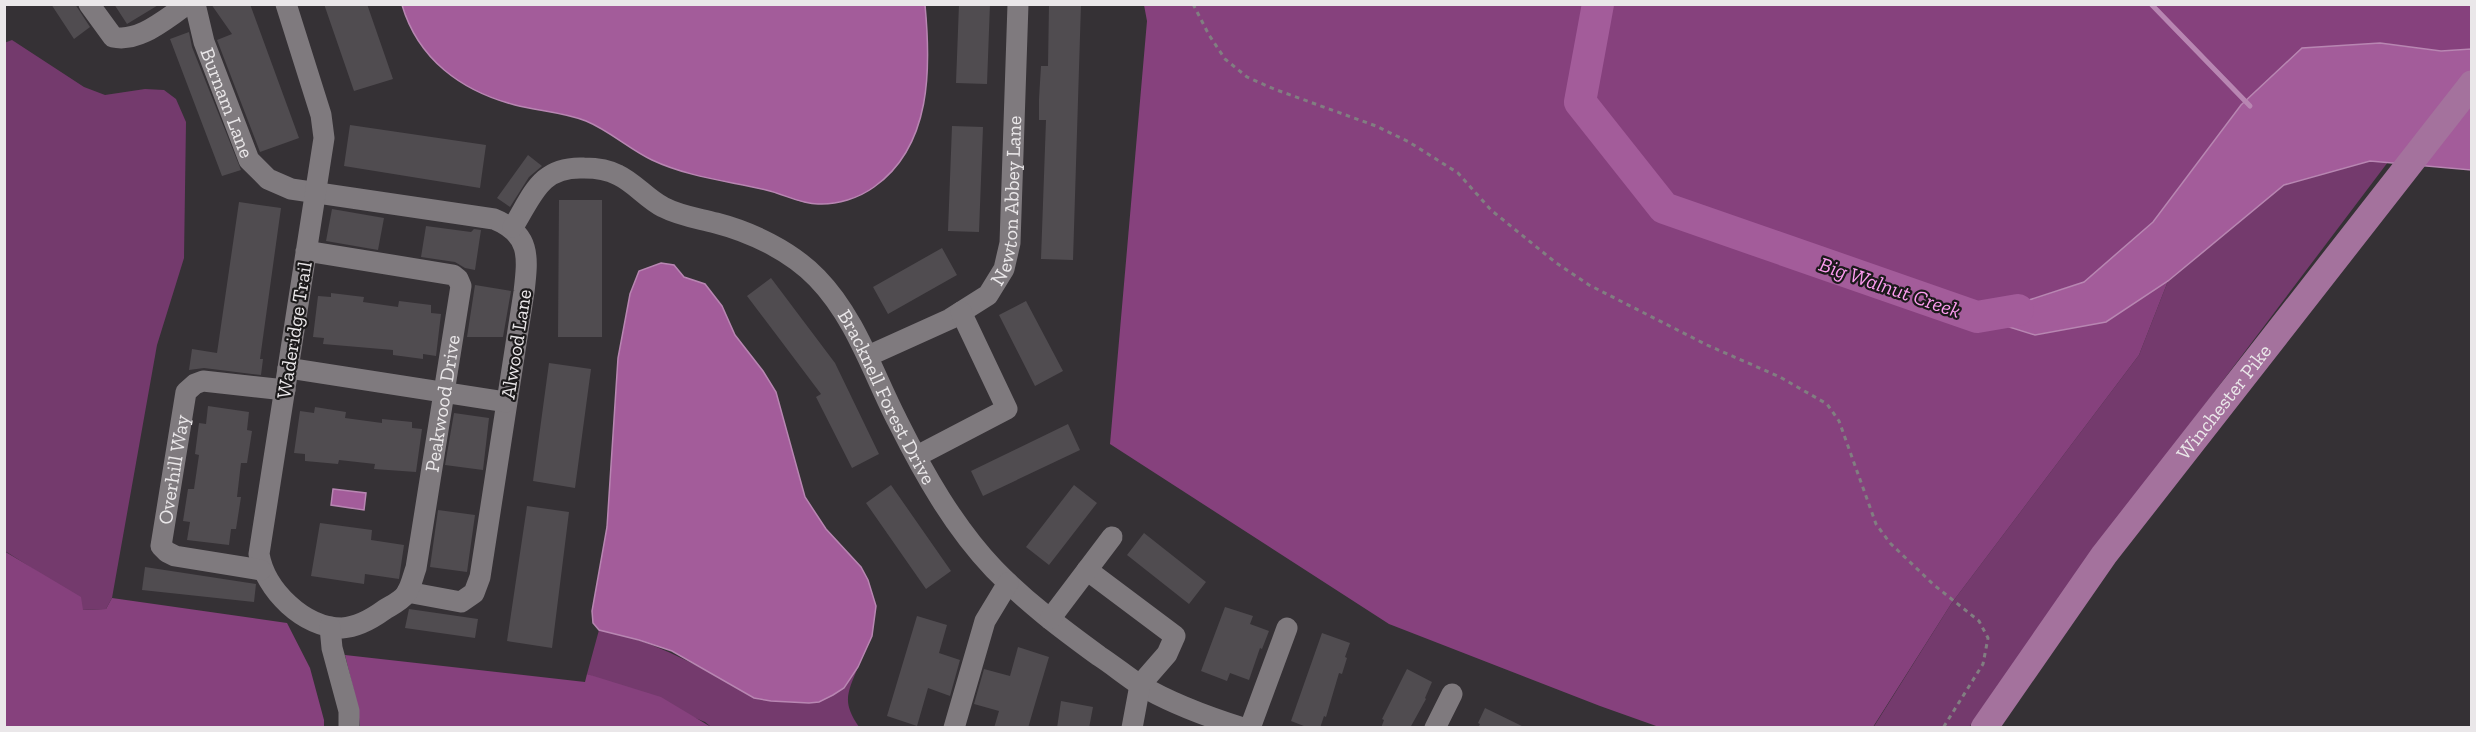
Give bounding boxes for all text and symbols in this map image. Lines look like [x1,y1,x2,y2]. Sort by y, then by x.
street label: Burnam Lane [195,44,259,161]
street label: Newton Abbey Lane [985,115,1026,290]
water label: Big Walnut Creek [1816,251,1964,323]
street label: Waderidge Trail [271,260,317,400]
street label: Alwood Lane [495,287,537,401]
street label: Bracknell Forest Drive [833,305,941,489]
street label: Peakwood Drive [419,333,465,474]
street label: Winchester Pike [2171,339,2276,464]
street label: Overhill Way [153,412,194,526]

